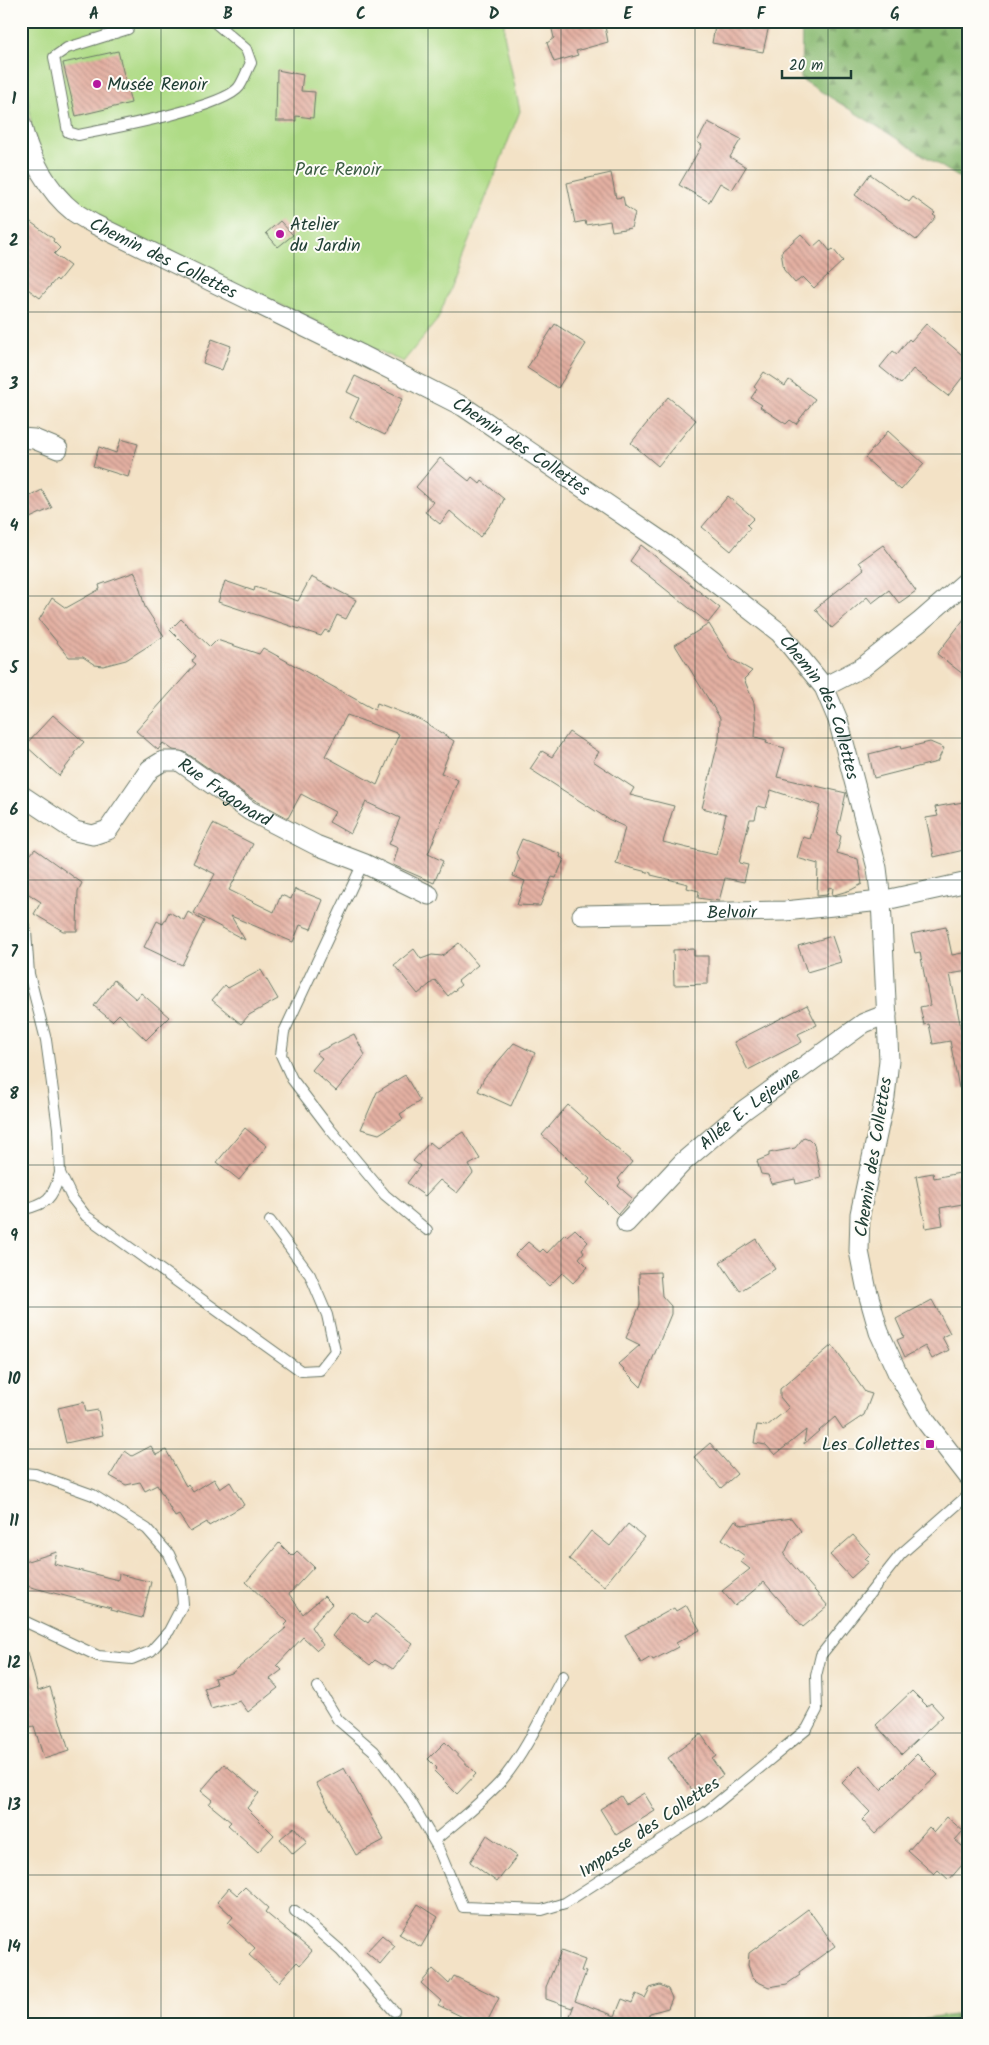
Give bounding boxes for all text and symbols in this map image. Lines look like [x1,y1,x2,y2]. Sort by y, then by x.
text: A [89,2,99,27]
text: B [223,2,233,27]
text: C [356,2,366,27]
text: D [489,2,500,27]
text: E [624,2,634,27]
text: F [757,2,767,27]
text: G [890,2,900,27]
scale bar [782,48,850,80]
text: 20 m [789,54,823,78]
place label: Musée Renoir [107,71,208,100]
marker: Musée Renoir [91,78,103,90]
text: 1 [12,87,17,112]
park label: Parc Renoir [295,156,382,185]
street label: Chemin des Collettes [84,211,242,308]
place label: Atelier du Jardin [290,211,361,261]
marker: Atelier du Jardin [274,228,286,240]
text: 2 [9,229,19,254]
text: 3 [9,372,19,397]
street label: Chemin des Collettes [447,390,596,505]
text: 4 [10,514,19,539]
street label: Chemin des Collettes [771,629,866,784]
text: 5 [9,656,20,681]
street label: Rue Fragonard [171,751,277,836]
text: 6 [10,798,19,823]
street label: Belvoir [707,899,758,929]
text: 7 [10,940,18,965]
street label: Allée E. Lejeune [693,1061,807,1158]
street label: Chemin des Collettes [848,1075,901,1239]
text: 8 [9,1082,19,1107]
text: 9 [10,1224,18,1249]
text: 10 [7,1367,21,1392]
place label: Les Collettes [822,1431,920,1460]
marker: Les Collettes [924,1438,936,1450]
text: 11 [9,1509,19,1534]
text: 12 [7,1651,21,1676]
street label: Impasse des Collettes [573,1770,727,1886]
text: 13 [7,1793,21,1818]
text: 14 [7,1935,21,1960]

